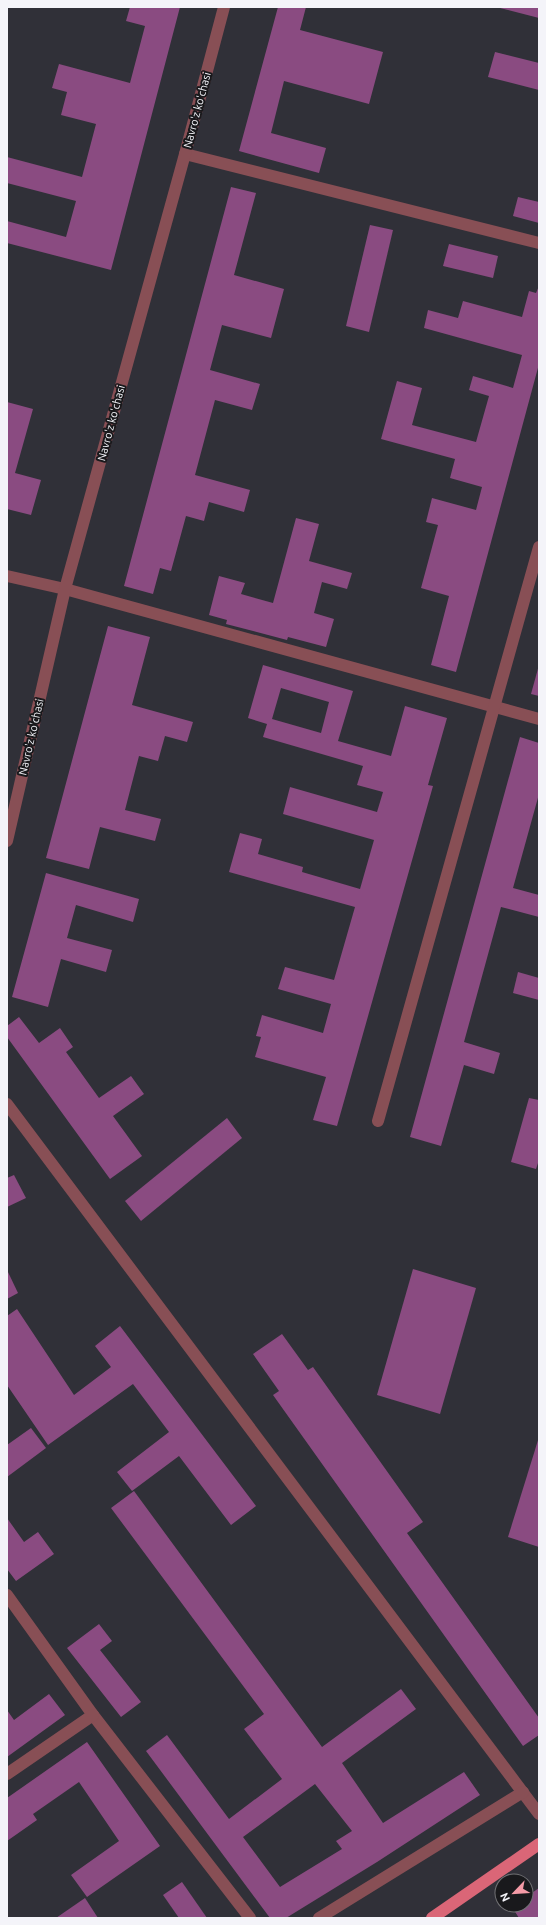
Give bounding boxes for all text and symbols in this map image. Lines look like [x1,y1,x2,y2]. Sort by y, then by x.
street label: Navro'z ko'chasi [181,71,213,149]
street label: Navro'z ko'chasi [95,384,127,462]
street label: Navro'z ko'chasi [16,698,46,776]
north arrow [494,1873,534,1913]
text: N [498,1891,512,1903]

